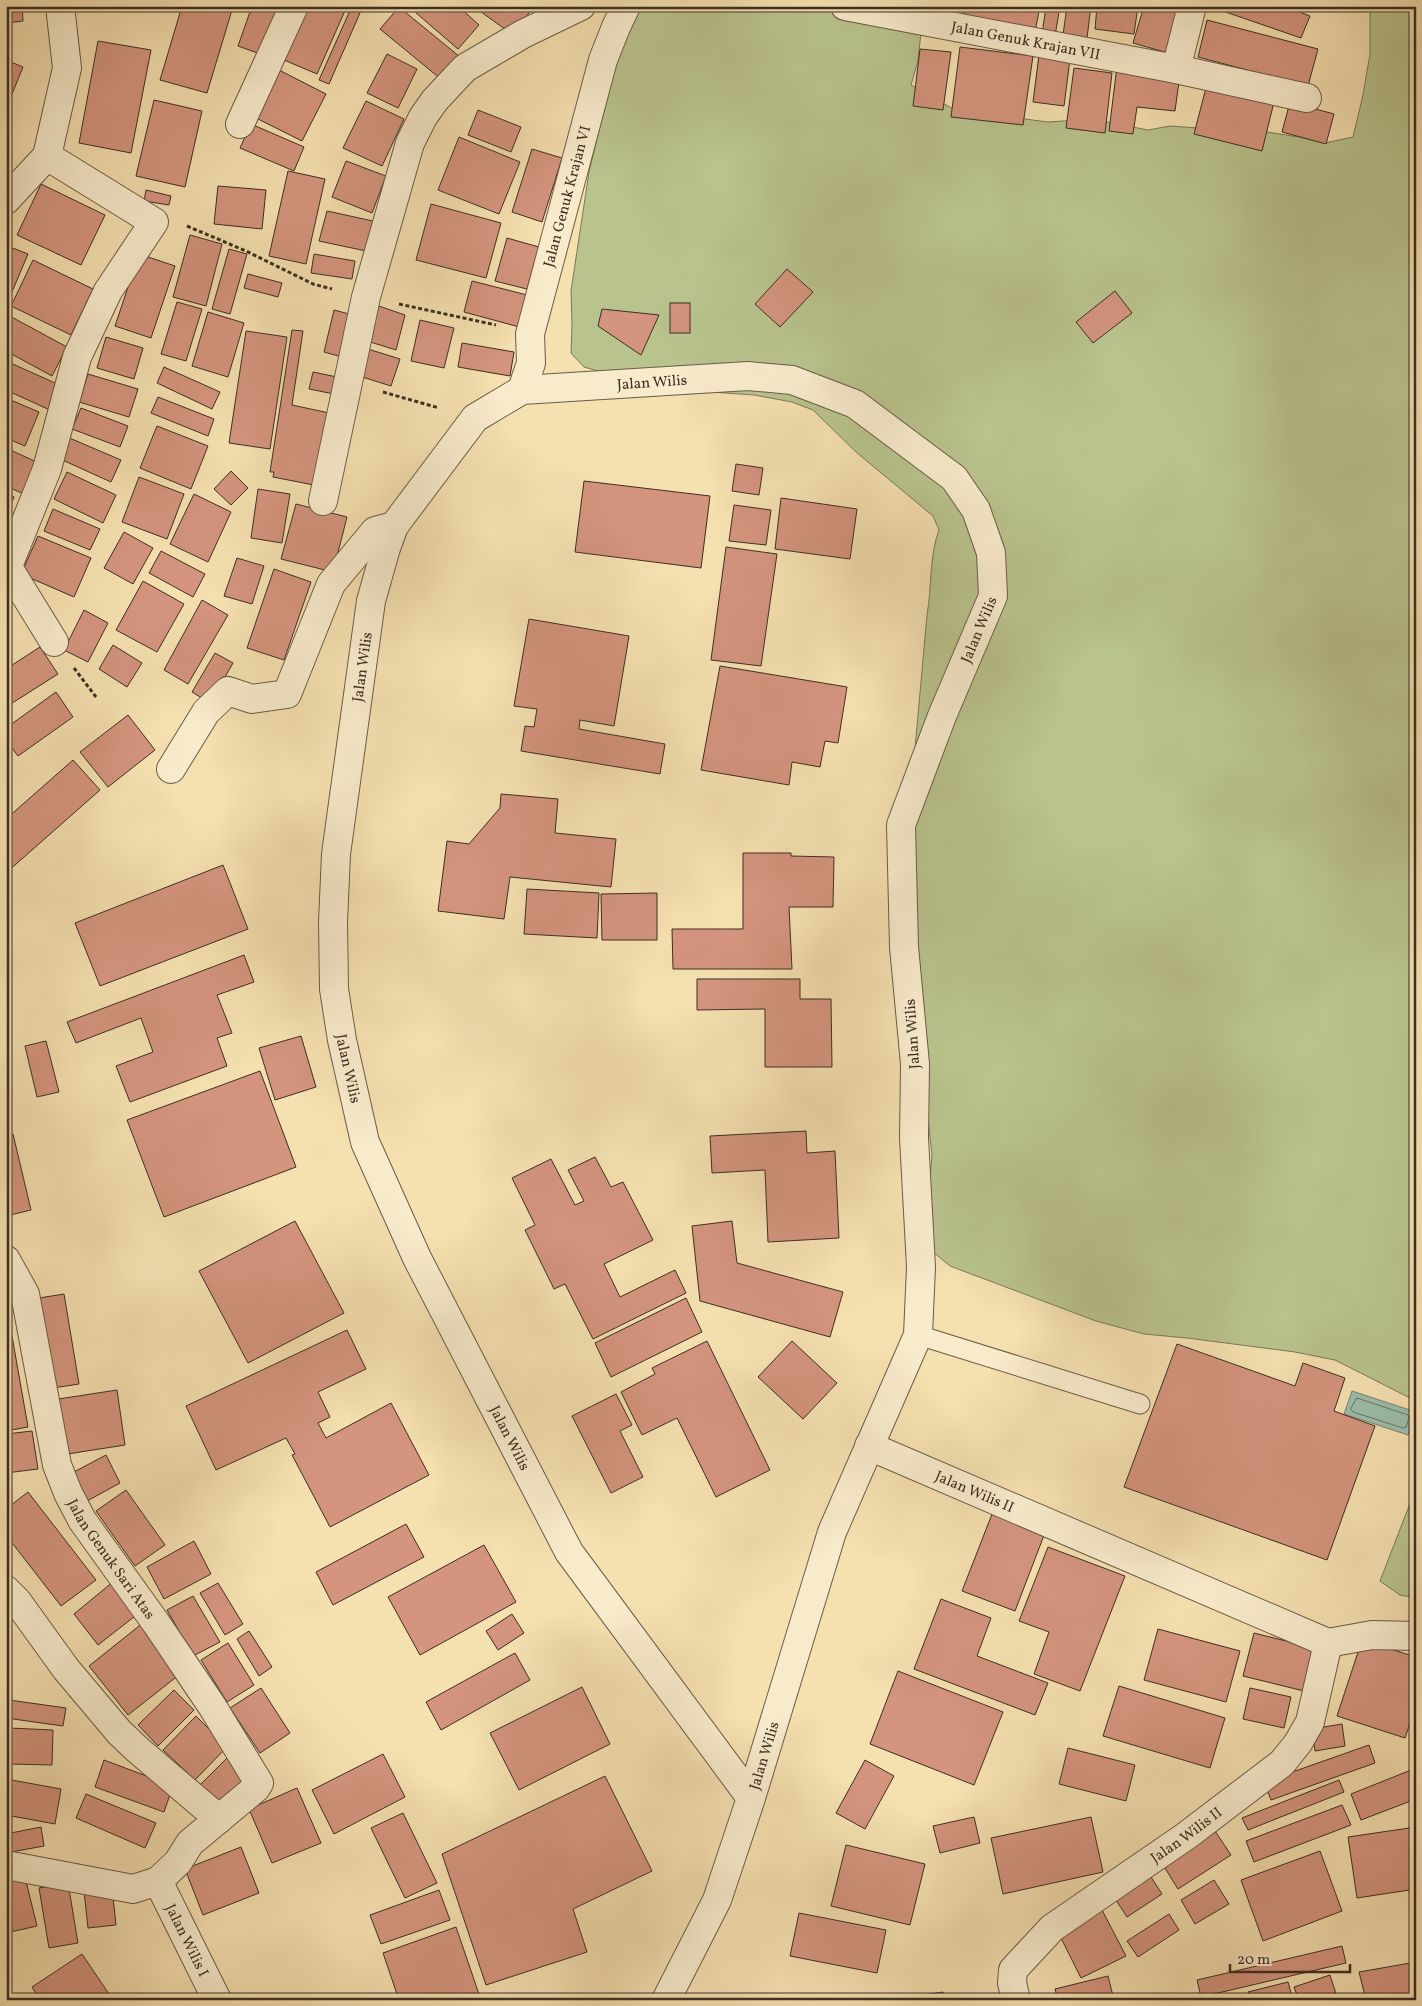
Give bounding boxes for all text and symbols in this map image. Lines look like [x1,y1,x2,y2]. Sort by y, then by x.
street label: Jalan Genuk Krajan VII [949,17,1102,66]
street label: Jalan Genuk Krajan VI [539,123,597,270]
street label: Jalan Wilis [616,371,688,396]
street label: Jalan Wilis [957,594,1004,667]
street label: Jalan Wilis [348,631,379,704]
street label: Jalan Wilis [901,998,926,1070]
street label: Jalan Wilis [329,1033,365,1106]
street label: Jalan Wilis [483,1402,534,1475]
street label: Jalan Wilis II [931,1466,1017,1519]
street label: Jalan Genuk Sari Atas [61,1496,159,1624]
street label: Jalan Wilis [745,1719,786,1793]
street label: Jalan Wilis II [1147,1803,1227,1869]
street label: Jalan Wilis I [159,1901,213,1981]
scale bar [1230,1941,1350,1973]
text: 20 m [1237,1950,1270,1971]

